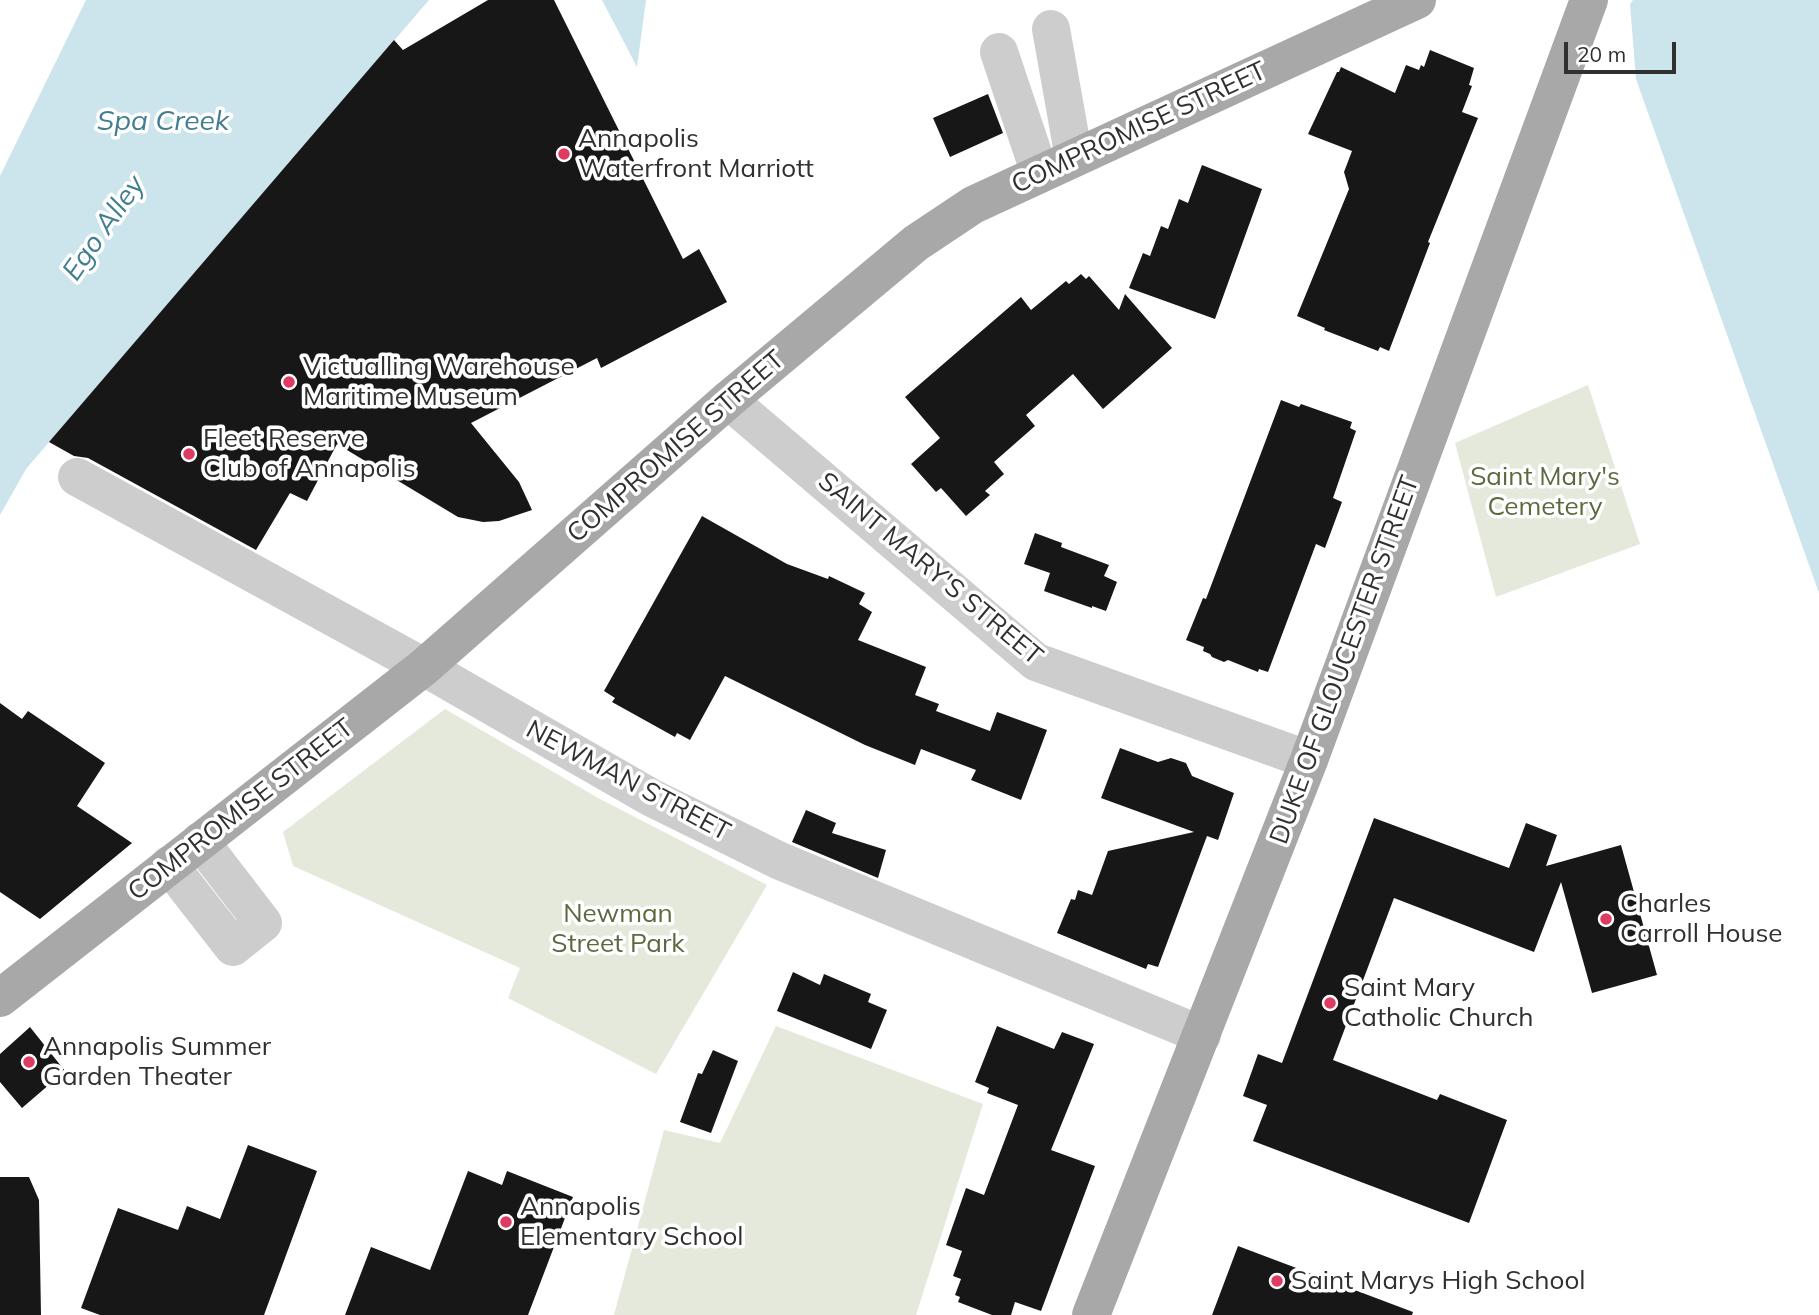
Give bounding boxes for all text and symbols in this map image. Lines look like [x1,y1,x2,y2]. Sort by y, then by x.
scale bar [1567,28,1679,72]
text: 20 m [1577,41,1626,67]
street label: COMPROMISE STREET [1007,55,1271,201]
water label: Spa Creek [97,105,229,139]
place label: Annapolis Waterfront Marriott [578,123,814,184]
marker: Annapolis Waterfront Marriott [556,146,572,162]
water label: Ego Alley [56,169,152,287]
street label: COMPROMISE STREET [561,344,791,550]
place label: Victualling Warehouse Maritime Museum [303,351,575,412]
marker: Victualling Warehouse Maritime Museum [281,374,297,390]
place label: Fleet Reserve Club of Annapolis [203,423,416,485]
marker: Fleet Reserve Club of Annapolis [181,446,197,462]
park label: Saint Mary's Cemetery [1470,461,1620,522]
street label: SAINT MARY'S STREET [812,466,1048,672]
street label: DUKE OF GLOUCESTER STREET [1264,472,1426,848]
street label: COMPROMISE STREET [122,712,360,908]
street label: NEWMAN STREET [521,714,735,848]
place label: Charles Carroll House [1620,888,1782,950]
park label: Newman Street Park [551,898,685,960]
marker: Charles Carroll House [1598,911,1614,927]
place label: Saint Mary Catholic Church [1344,972,1534,1034]
marker: Saint Mary Catholic Church [1322,995,1338,1011]
place label: Annapolis Summer Garden Theater [43,1031,271,1092]
marker: Annapolis Summer Garden Theater [21,1054,37,1070]
place label: Annapolis Elementary School [520,1191,744,1252]
marker: Annapolis Elementary School [498,1214,514,1230]
place label: Saint Marys High School [1291,1265,1585,1297]
marker: Saint Marys High School [1269,1273,1285,1289]

